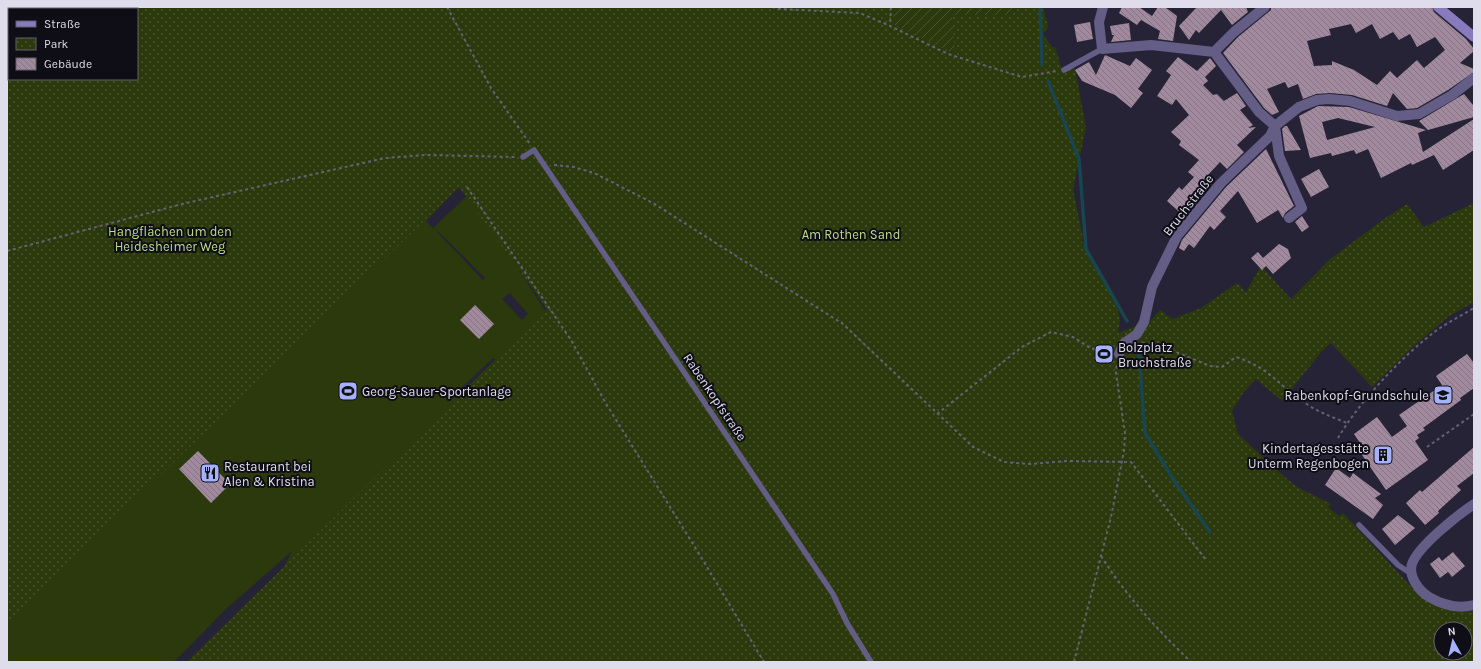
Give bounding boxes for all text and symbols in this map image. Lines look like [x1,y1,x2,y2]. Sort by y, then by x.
legend [8,8,138,80]
text: Straße [44,17,80,31]
text: Park [44,37,69,51]
text: Gebäude [44,57,92,71]
street label: Bruchstraße [1159,171,1217,239]
park label: Hangflächen um den Heidesheimer Weg [108,224,232,254]
park label: Am Rothen Sand [802,227,900,242]
place label: Bolzplatz Bruchstraße [1118,340,1192,370]
sports icon: Bolzplatz Bruchstraße [1093,343,1115,365]
street label: Rabenkopfstraße [680,351,750,444]
sports icon: Georg-Sauer-Sportanlage [337,380,359,402]
place label: Georg-Sauer-Sportanlage [362,384,512,399]
school or university icon: Rabenkopf-Grundschule [1432,384,1454,406]
place label: Rabenkopf-Grundschule [1285,388,1429,403]
place label: Kindertagesstätte Unterm Regenbogen [1248,441,1369,471]
building icon: Kindertagesstätte Unterm Regenbogen [1372,444,1394,466]
place label: Restaurant bei Alen & Kristina [224,459,315,489]
restaurant icon: Restaurant bei Alen & Kristina [199,462,221,484]
north arrow [1433,621,1473,661]
text: N [1447,625,1456,639]

